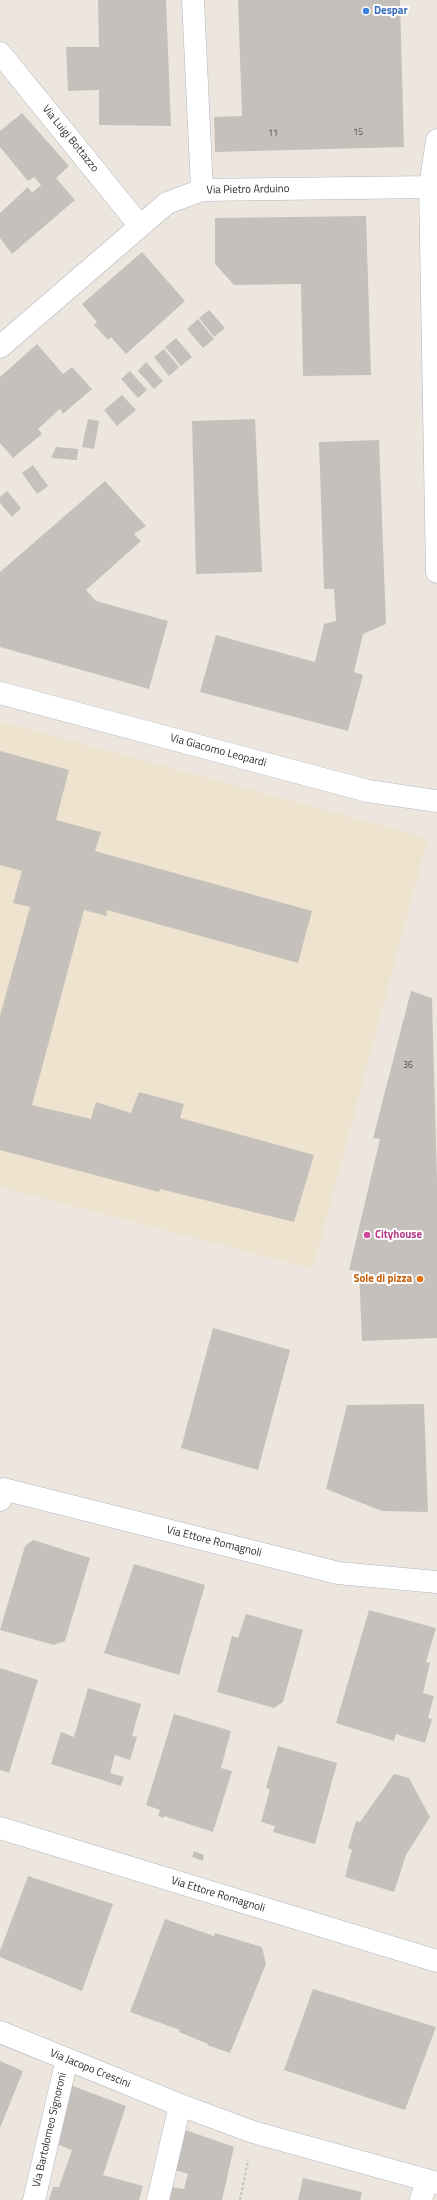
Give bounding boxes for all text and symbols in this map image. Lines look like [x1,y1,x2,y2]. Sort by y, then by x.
place label: Despar [374,4,408,18]
marker: Despar [361,6,371,16]
street label: Via Luigi Bottazzo [39,103,101,175]
house number: 15 [353,128,363,138]
house number: 11 [268,129,278,139]
street label: Via Pietro Arduino [206,183,290,197]
street label: Via Giacomo Leopardi [168,732,268,770]
house number: 36 [403,1061,413,1071]
place label: Cityhouse [375,1228,422,1242]
marker: Cityhouse [362,1230,372,1240]
place label: Sole di pizza [353,1272,412,1286]
marker: Sole di pizza [415,1274,425,1284]
street label: Via Ettore Romagnoli [165,1524,263,1560]
street label: Via Ettore Romagnoli [169,1874,267,1916]
street label: Via Jacopo Crescini [48,2047,132,2091]
street label: Via Bartolomeo Signoroni [30,2071,70,2189]

